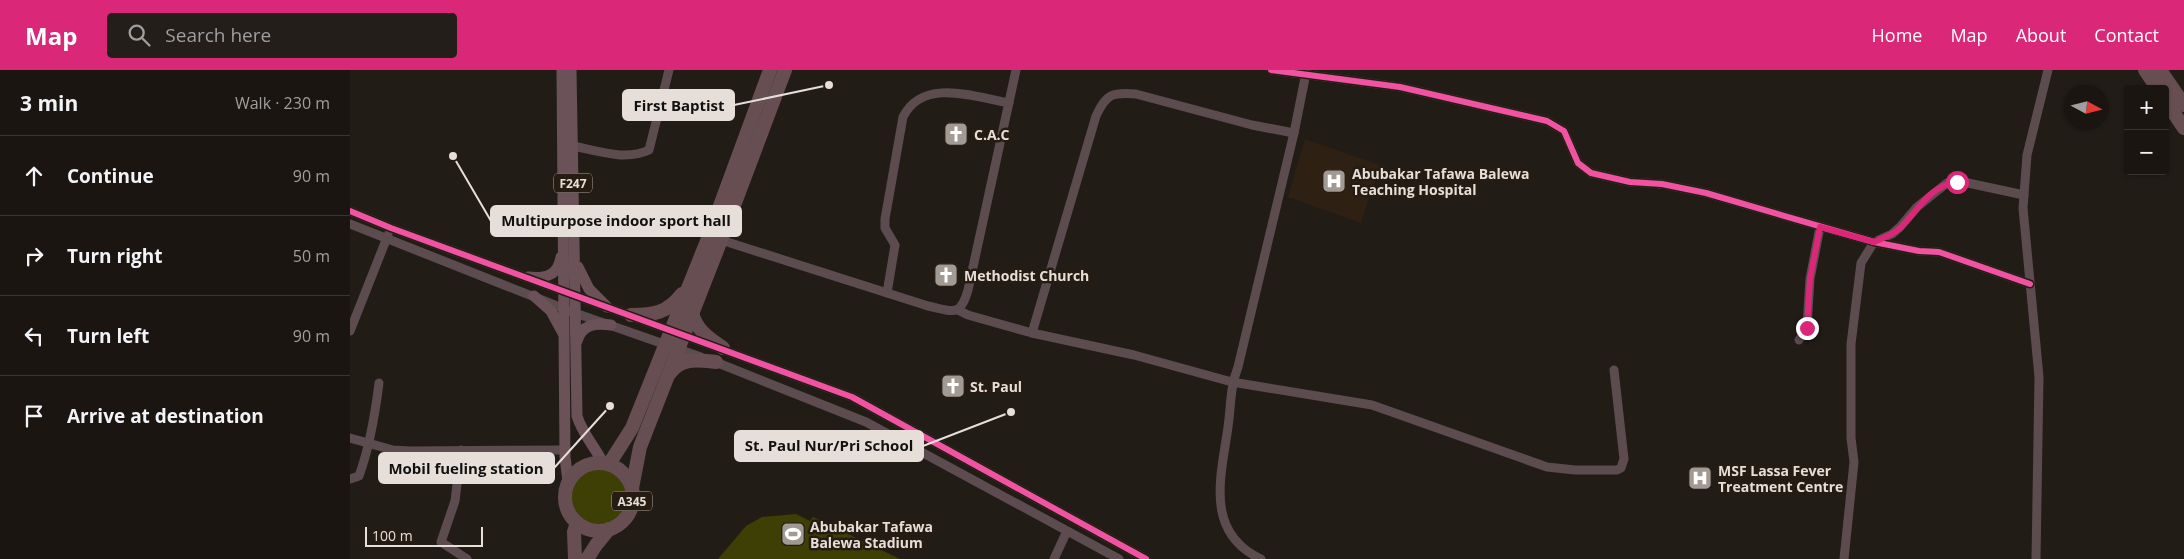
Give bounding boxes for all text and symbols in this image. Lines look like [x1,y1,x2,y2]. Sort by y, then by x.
search box [107,13,457,58]
text: Map [25,19,77,52]
icon: search [125,21,153,49]
text: Search here [165,22,271,48]
text: Home [1872,23,1922,47]
text: Map [1950,23,1988,47]
text: About [2016,23,2066,47]
text: Contact [2094,23,2159,47]
north arrow [2064,85,2109,130]
map controls [2124,85,2169,175]
button: + [2124,85,2169,130]
text: 3 min [20,89,78,117]
callout: First Baptist [623,90,734,120]
text: Walk · 230 m [235,92,330,114]
text: First Baptist [633,95,725,115]
church icon: C.A.C [943,121,969,147]
place label: C.A.C [974,125,1010,144]
button: − [2124,130,2169,175]
icon: ahead [20,162,48,190]
text: Continue [67,163,154,189]
place label: Abubakar Tafawa Balewa Teaching Hospital [1352,164,1530,199]
text: 90 m [293,165,330,187]
hospital icon: Abubakar Tafawa Balewa Teaching Hospital [1321,168,1347,194]
route start [1946,171,1969,194]
road number: F247 [554,174,592,192]
callout: Multipurpose indoor sport hall [491,206,741,236]
text: Multipurpose indoor sport hall [501,210,731,230]
icon: right [20,242,48,270]
text: Turn right [67,243,162,269]
text: 50 m [293,245,330,267]
church icon: Methodist Church [933,262,959,288]
place label: Methodist Church [964,266,1089,285]
route end [1796,317,1819,340]
icon: left [20,322,48,350]
text: Turn left [67,323,149,349]
text: 90 m [293,325,330,347]
church icon: St. Paul [940,373,966,399]
place label: St. Paul [970,377,1022,396]
icon: arrive [20,402,48,430]
text: Arrive at destination [67,403,264,429]
callout: St. Paul Nur/Pri School [735,431,923,461]
text: St. Paul Nur/Pri School [745,435,913,455]
callout: Mobil fueling station [379,453,554,483]
text: Mobil fueling station [388,458,544,478]
place label: MSF Lassa Fever Treatment Centre [1718,461,1843,496]
hospital icon: MSF Lassa Fever Treatment Centre [1687,465,1713,491]
road number: A345 [612,492,652,511]
place label: Abubakar Tafawa Balewa Stadium [810,517,933,552]
sports icon: Abubakar Tafawa Balewa Stadium [780,521,806,547]
scale bar [365,524,482,547]
text: 100 m [372,526,413,545]

